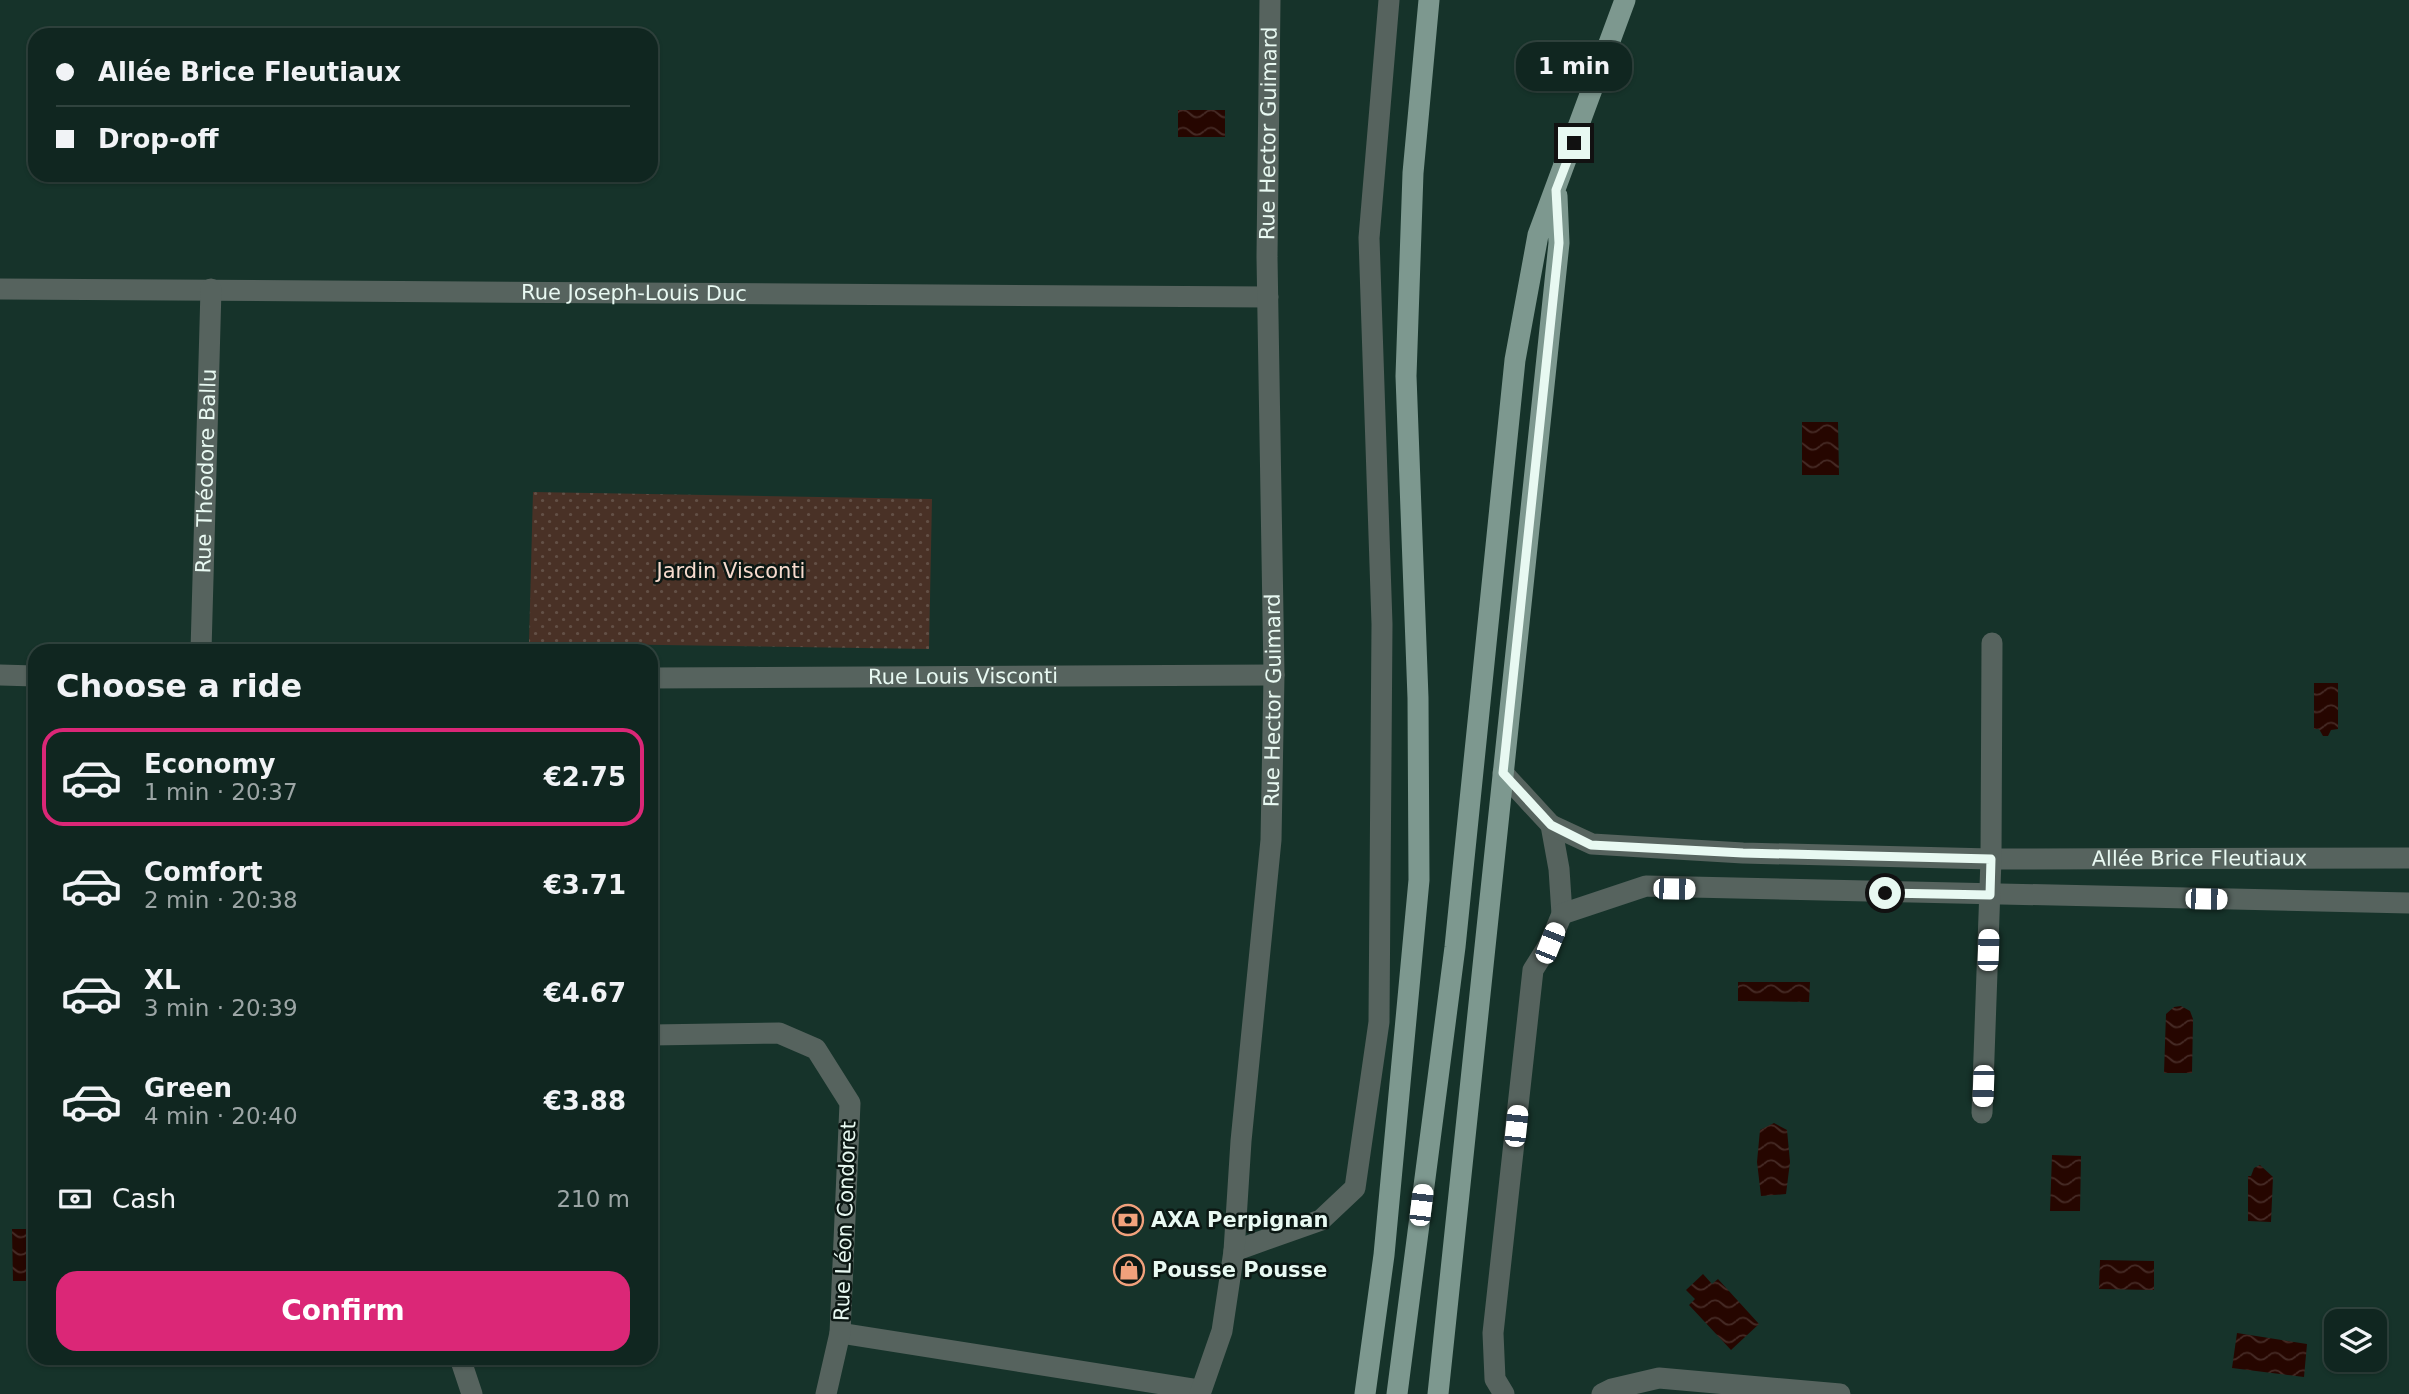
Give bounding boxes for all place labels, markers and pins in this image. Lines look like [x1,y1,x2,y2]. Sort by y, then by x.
bank icon: AXA Perpignan [1111,1203,1145,1237]
place label: AXA Perpignan [1151,1208,1328,1232]
shop icon: Pousse Pousse [1112,1253,1146,1287]
place label: Pousse Pousse [1152,1258,1327,1282]

